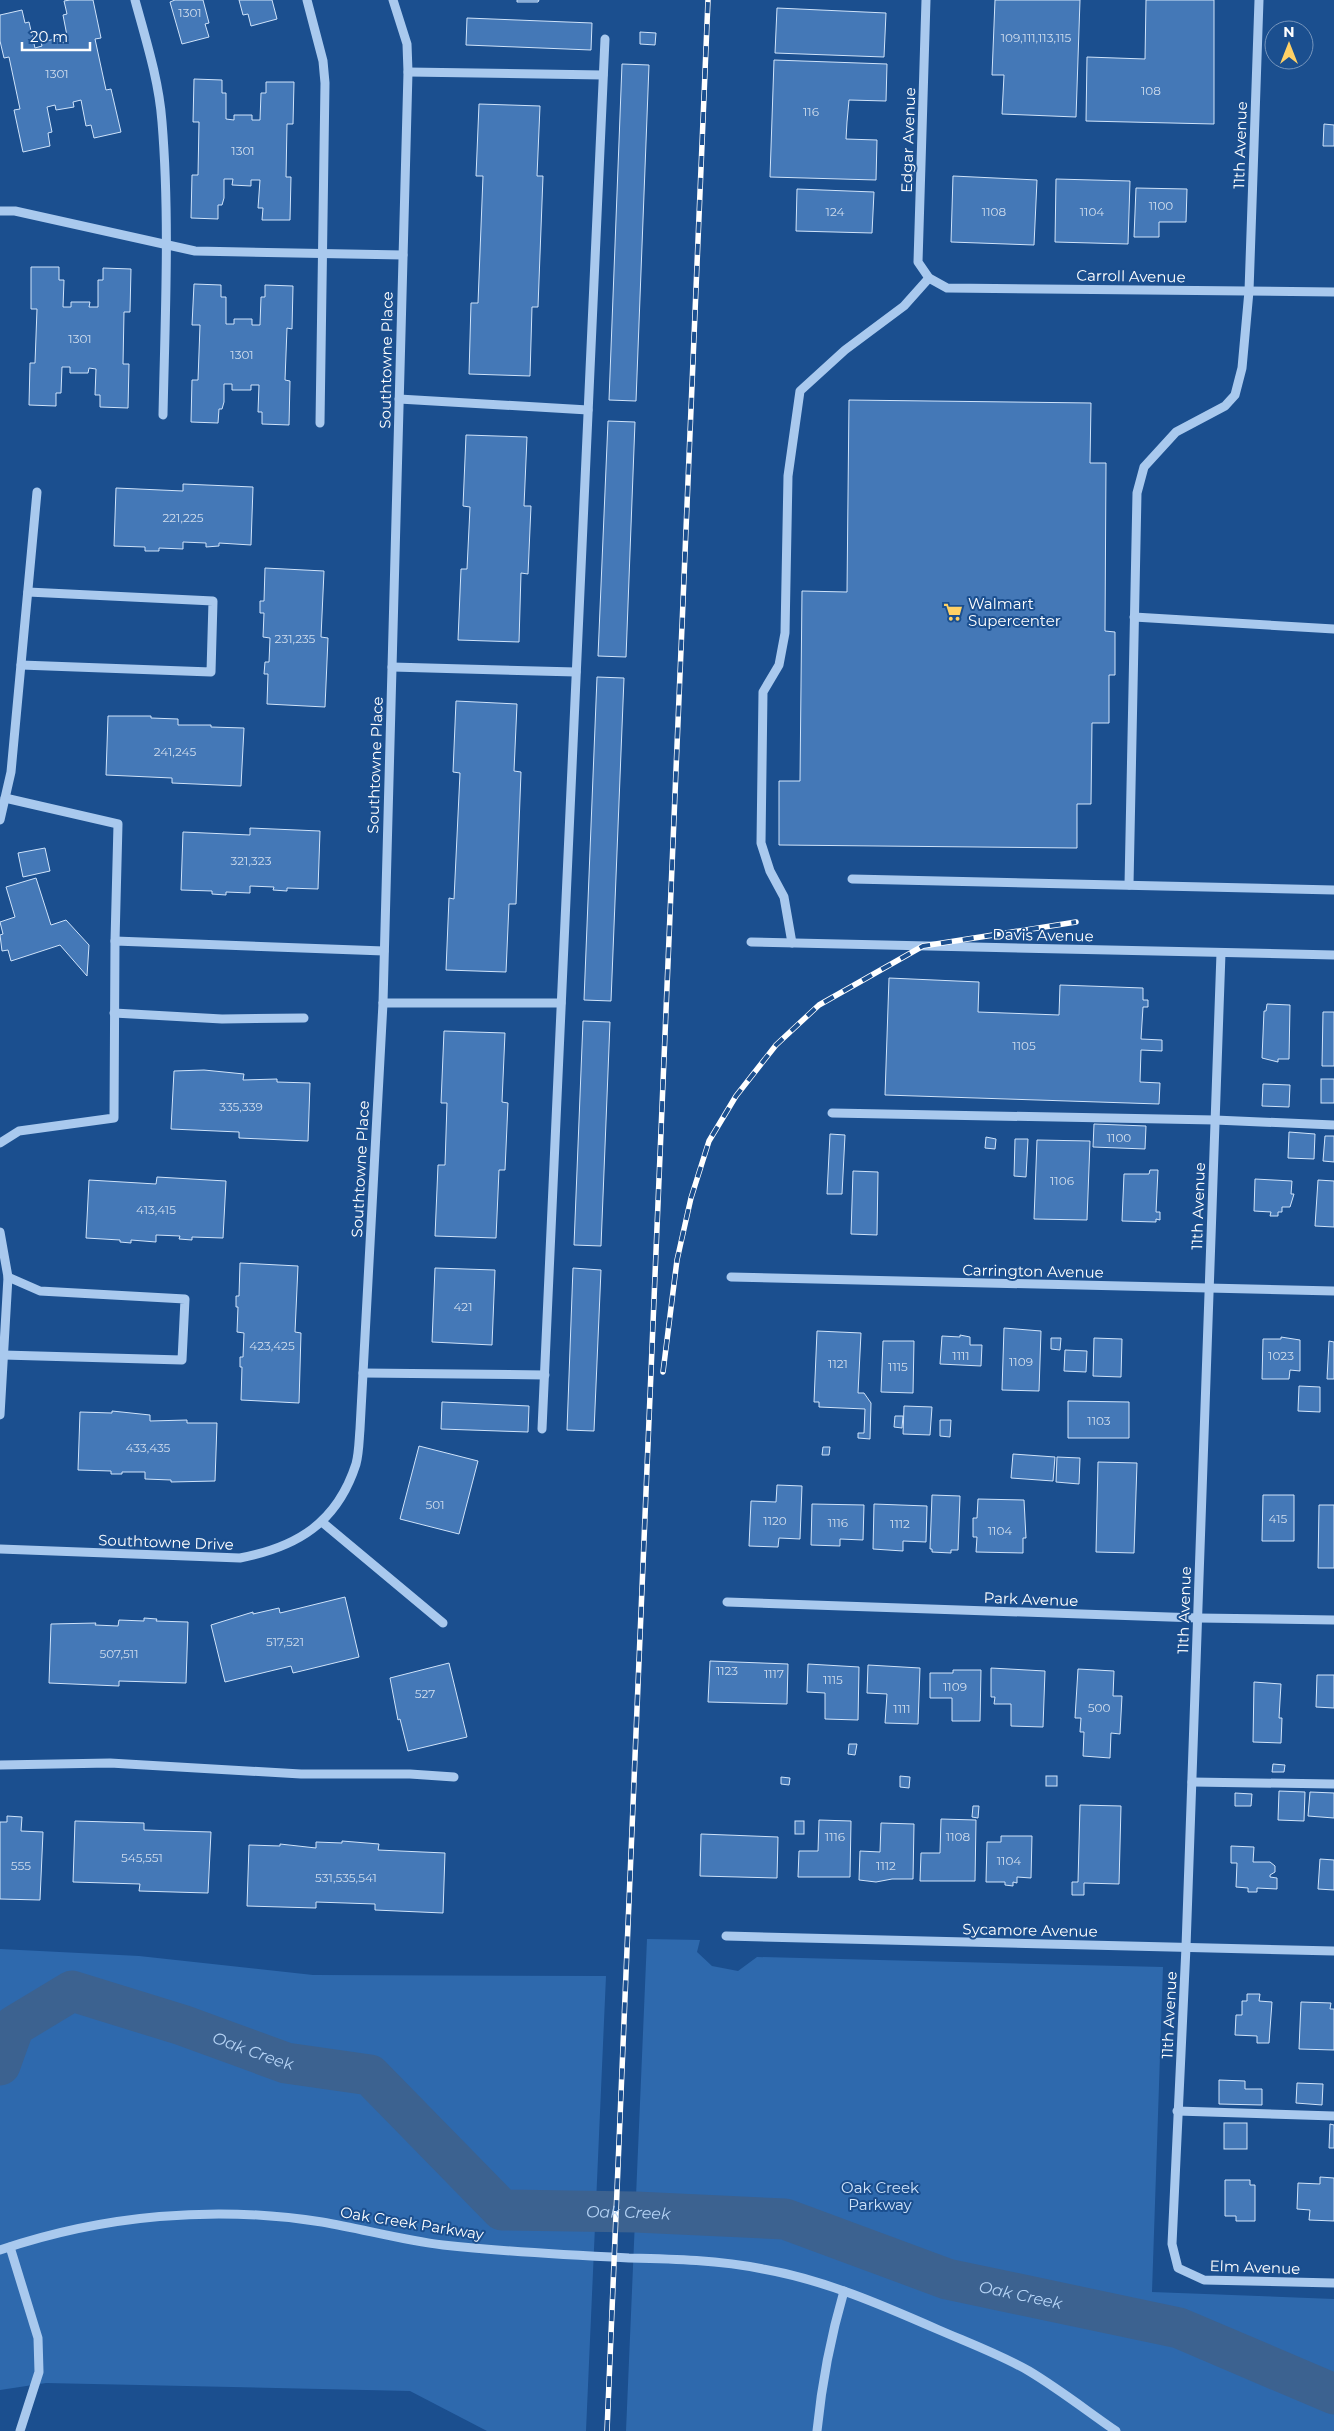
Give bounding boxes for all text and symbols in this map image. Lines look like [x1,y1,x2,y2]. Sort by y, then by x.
house number: 1301 [178,5,202,20]
scale bar [22,20,90,52]
north arrow [1264,20,1314,70]
text: N [1283,23,1295,41]
text: 20 m [30,27,68,46]
house number: 109,111,113,115 [1001,30,1071,45]
house number: 1301 [45,66,69,81]
house number: 108 [1141,83,1161,98]
street label: Edgar Avenue [897,87,919,193]
street label: 11th Avenue [1229,101,1251,189]
house number: 116 [803,104,819,119]
house number: 1301 [231,143,255,158]
house number: 1100 [1149,198,1173,213]
house number: 124 [826,204,844,219]
house number: 1108 [982,204,1006,219]
house number: 1104 [1080,204,1104,219]
street label: Carroll Avenue [1076,266,1186,286]
street label: Southtowne Place [375,291,397,429]
house number: 1301 [68,331,92,346]
house number: 1301 [230,347,254,362]
house number: 221,225 [162,510,204,525]
place label: Walmart Supercenter [968,594,1061,630]
supermarket icon: Walmart Supercenter [942,601,964,623]
house number: 231,235 [275,631,316,646]
street label: Southtowne Place [363,696,387,834]
house number: 241,245 [154,744,196,759]
house number: 321,323 [231,853,272,868]
street label: Davis Avenue [992,925,1094,945]
house number: 1105 [1012,1038,1036,1053]
house number: 335,339 [219,1099,263,1114]
street label: Southtowne Place [347,1100,373,1238]
house number: 1100 [1107,1130,1131,1145]
street label: 11th Avenue [1187,1162,1209,1250]
house number: 1106 [1050,1173,1074,1188]
house number: 413,415 [136,1202,176,1217]
street label: Carrington Avenue [962,1260,1104,1282]
house number: 421 [453,1299,473,1314]
house number: 423,425 [249,1338,295,1353]
house number: 1111 [952,1348,970,1363]
house number: 1023 [1268,1348,1294,1363]
house number: 1109 [1009,1354,1033,1369]
house number: 1121 [828,1356,848,1371]
house number: 1115 [888,1359,908,1374]
house number: 1103 [1087,1413,1111,1428]
house number: 433,435 [126,1440,171,1455]
house number: 501 [425,1497,445,1512]
house number: 415 [1269,1511,1288,1526]
house number: 1120 [763,1513,787,1528]
house number: 1116 [828,1515,848,1530]
house number: 1112 [890,1516,910,1531]
house number: 1104 [988,1523,1012,1538]
street label: Southtowne Drive [98,1530,234,1554]
street label: 11th Avenue [1173,1566,1195,1654]
street label: Park Avenue [983,1588,1079,1610]
house number: 517,521 [266,1634,304,1649]
house number: 507,511 [99,1646,139,1661]
house number: 1123 [716,1663,738,1678]
house number: 1117 [764,1666,784,1681]
house number: 1115 [823,1672,843,1687]
house number: 1109 [943,1679,967,1694]
house number: 527 [415,1686,435,1701]
house number: 500 [1088,1700,1110,1715]
house number: 1111 [893,1701,911,1716]
house number: 1116 [825,1829,845,1844]
house number: 1108 [946,1829,970,1844]
house number: 545,551 [121,1850,163,1865]
house number: 1104 [997,1853,1021,1868]
house number: 555 [11,1858,31,1873]
house number: 1112 [876,1858,896,1873]
house number: 531,535,541 [315,1870,377,1885]
street label: Sycamore Avenue [962,1919,1098,1941]
street label: 11th Avenue [1157,1971,1181,2059]
water label: Oak Creek [210,2028,296,2074]
park label: Oak Creek Parkway [841,2178,919,2214]
street label: Oak Creek Parkway [339,2202,486,2244]
water label: Oak Creek [586,2202,672,2223]
street label: Elm Avenue [1209,2256,1301,2278]
water label: Oak Creek [977,2277,1066,2313]

